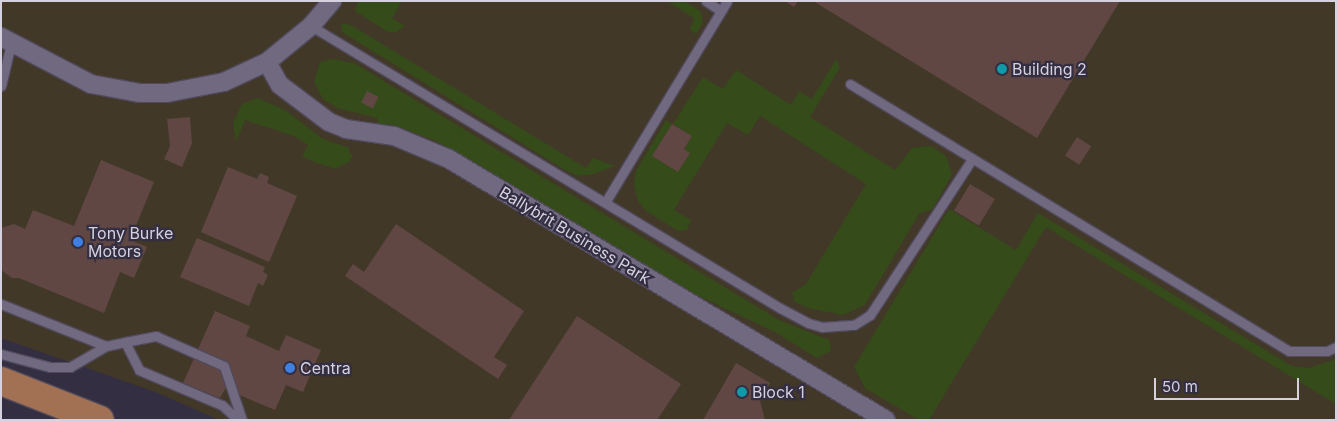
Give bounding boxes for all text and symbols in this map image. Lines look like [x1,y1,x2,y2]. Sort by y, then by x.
place label: Building 2 [1012,59,1087,79]
marker: Building 2 [996,63,1008,75]
street label: Ballybrit Business Park [496,182,654,288]
place label: Tony Burke Motors [88,223,173,261]
marker: Tony Burke Motors [72,236,84,248]
place label: Centra [300,358,351,378]
marker: Centra [284,362,296,374]
scale bar [1157,368,1302,400]
text: 50 m [1162,377,1198,396]
place label: Block 1 [752,382,805,402]
marker: Block 1 [736,386,748,398]

